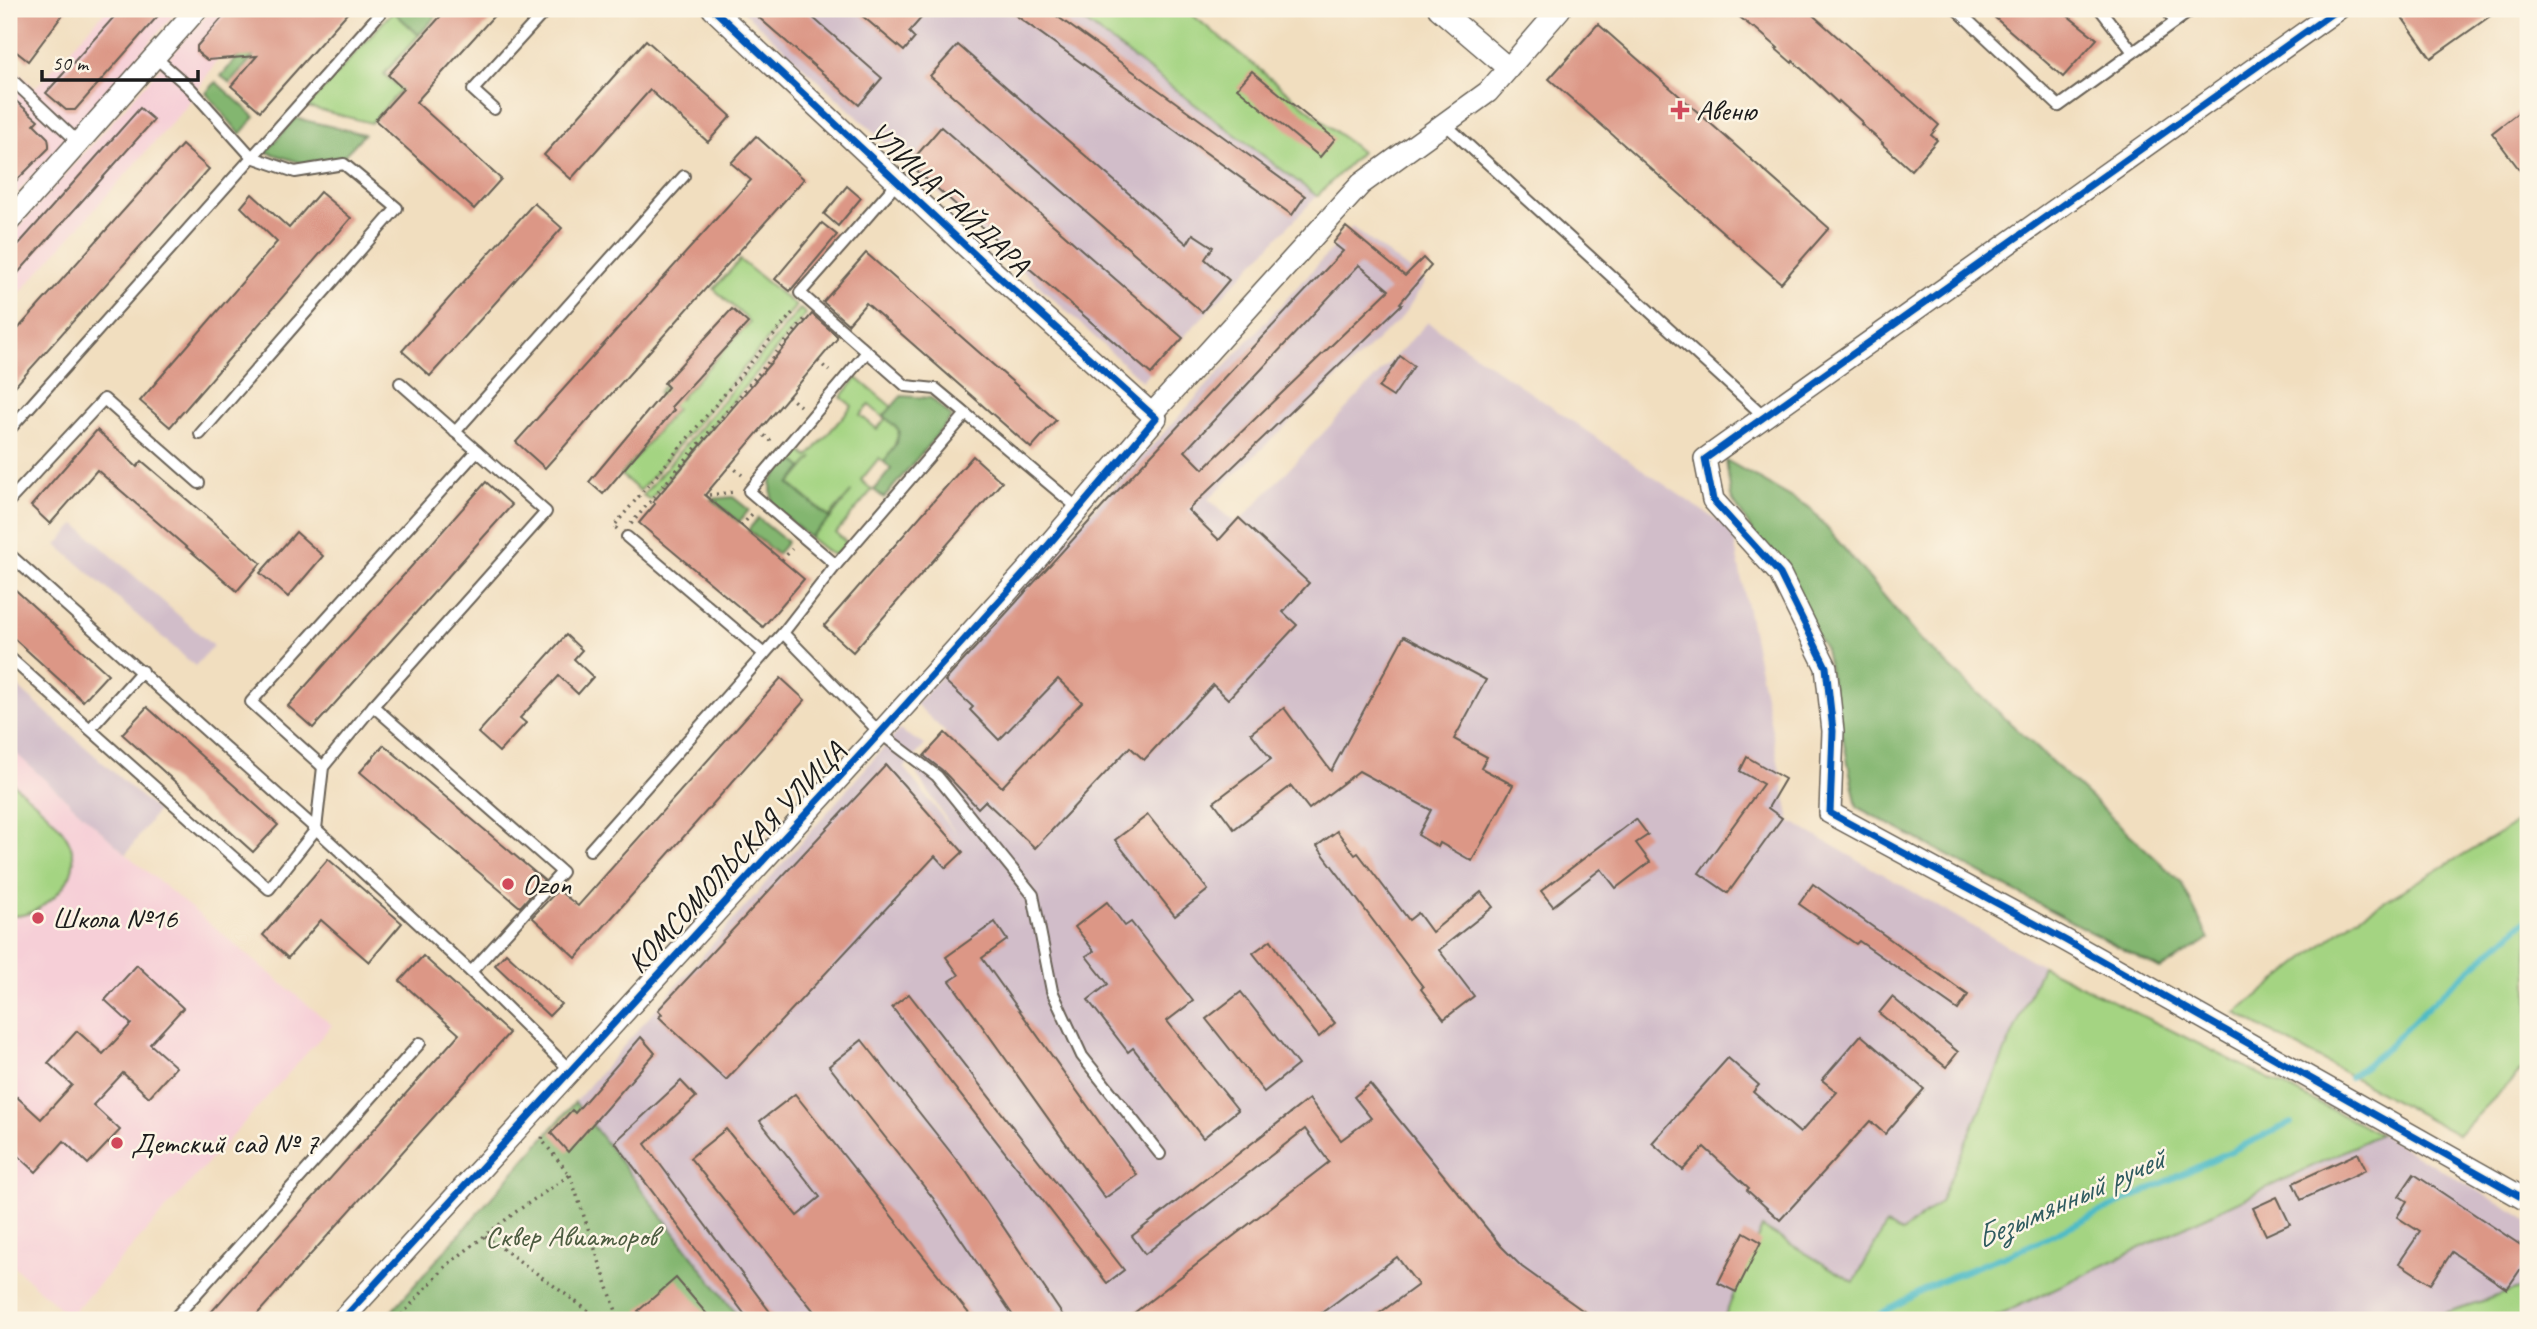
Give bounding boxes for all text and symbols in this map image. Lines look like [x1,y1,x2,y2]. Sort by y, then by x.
scale bar [42,38,198,82]
text: 50 m [52,50,90,76]
place label: Авеню [1696,91,1759,129]
marker: Авеню [1670,100,1690,120]
street label: УЛИЦА ГАЙДАРА [860,113,1039,284]
street label: КОМСОМОЛЬСКАЯ УЛИЦА [619,732,854,981]
place label: Ozon [522,865,572,903]
marker: Ozon [500,876,516,892]
place label: Школа №16 [52,899,179,937]
marker: Школа №16 [30,910,46,926]
place label: Детский сад № 7 [131,1124,320,1162]
marker: Детский сад № 7 [109,1135,125,1151]
water label: Безымянный ручей [1968,1136,2176,1258]
park label: Сквер Авиаторов [485,1217,664,1255]

